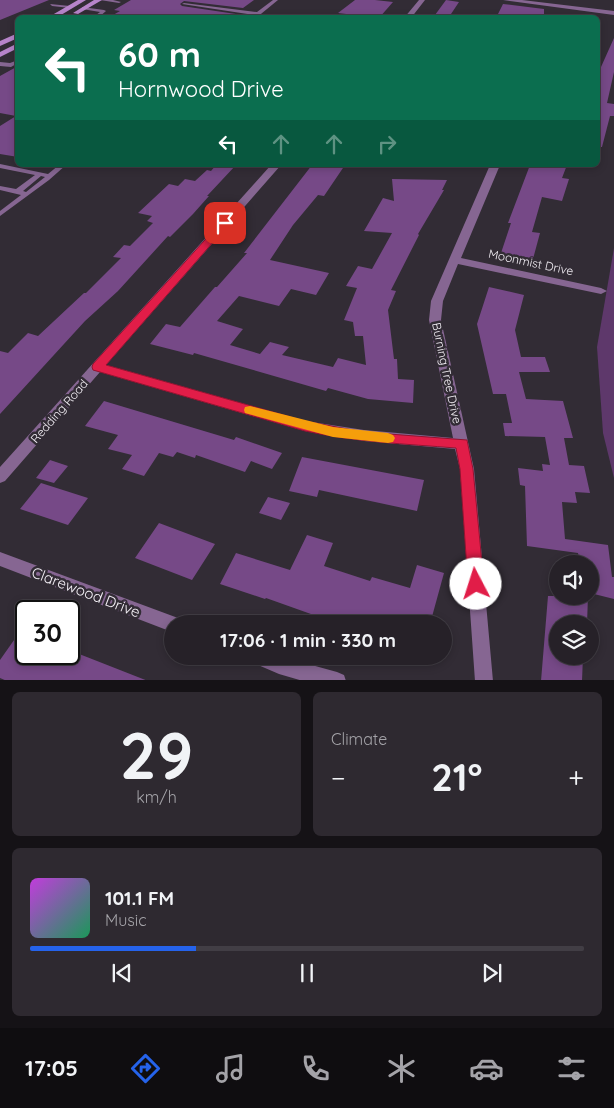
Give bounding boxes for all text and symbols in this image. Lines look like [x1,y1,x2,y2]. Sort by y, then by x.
text: 60 m [118,32,201,76]
icon: left [35,35,100,100]
text: Hornwood Drive [118,75,284,103]
icon: left [214,130,242,158]
icon: ahead [267,130,295,158]
icon: ahead [320,130,348,158]
icon: right [373,130,401,158]
pin [204,202,246,244]
icon: arrive [211,209,239,237]
street label: Moonmist Drive [487,246,575,278]
street label: Burning Tree Drive [429,321,465,425]
street label: Redding Road [27,376,91,446]
map controls [549,555,599,665]
button: sound [549,555,599,605]
position arrow [449,557,501,609]
street label: Clarewood Drive [29,563,143,621]
speed limit sign: 30 [15,600,80,665]
button: layers [549,615,599,665]
text: 17:06 · 1 min · 330 m [220,628,396,652]
text: 29 [120,714,193,795]
text: Climate [331,729,387,749]
text: 21° [431,753,483,801]
text: − [331,760,346,795]
text: + [568,760,584,795]
text: km/h [136,787,177,807]
text: 101.1 FM [105,886,174,910]
text: Music [105,910,147,930]
icon: previous [108,959,136,987]
icon: pause [293,959,321,987]
icon: next [478,959,506,987]
icon: directions [128,1051,163,1086]
icon: music [213,1051,248,1086]
icon: phone [298,1051,333,1086]
icon: climate [384,1051,419,1086]
icon: car [469,1051,504,1086]
icon: filters [554,1051,589,1086]
text: 17:05 [25,1054,78,1082]

